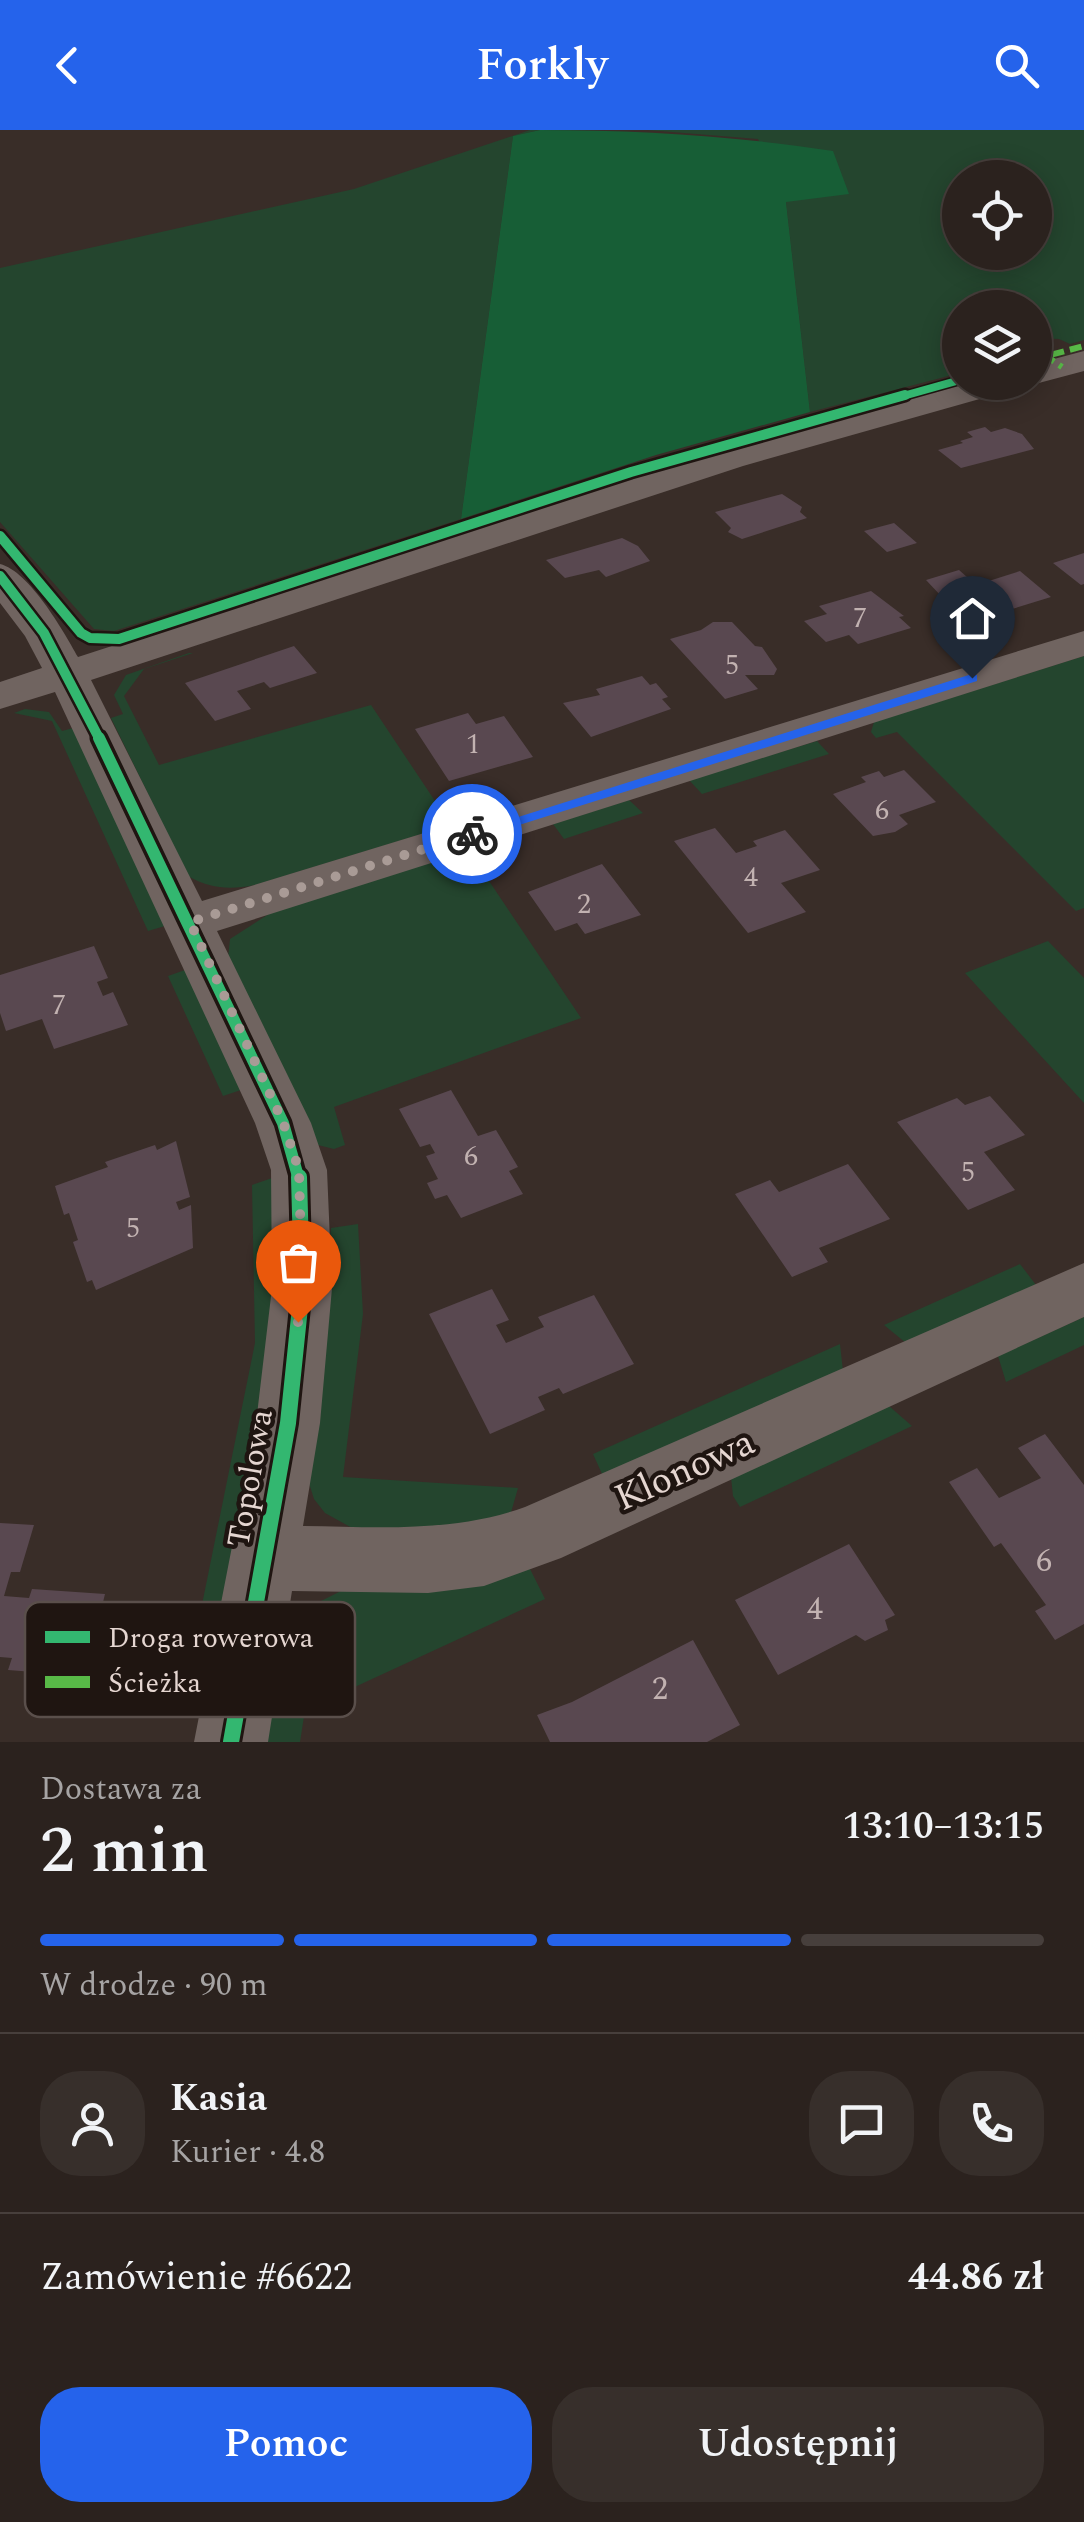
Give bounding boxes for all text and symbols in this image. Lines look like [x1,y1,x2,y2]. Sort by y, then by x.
text: Forkly [476,31,608,100]
icon: back [40,38,95,93]
icon: search [989,38,1044,93]
map controls [942,160,1052,400]
button: locate [942,160,1052,270]
button: layers [942,290,1052,400]
pin [930,576,1015,679]
icon: home [945,591,1000,646]
house number: 7 [853,597,867,640]
house number: 5 [725,644,739,687]
house number: 1 [466,723,480,766]
courier [422,784,522,884]
house number: 6 [875,789,889,832]
icon: bike [445,807,500,862]
house number: 4 [744,856,758,899]
house number: 2 [577,883,591,926]
house number: 7 [52,984,66,1027]
house number: 6 [464,1135,478,1178]
house number: 5 [961,1151,975,1194]
house number: 5 [126,1207,140,1250]
pin [256,1220,341,1323]
icon: bag [271,1235,326,1290]
street label: Topolowa [214,1405,287,1551]
street label: Klonowa [605,1414,765,1527]
house number: 6 [1036,1537,1052,1586]
house number: 4 [807,1585,823,1634]
legend [25,1602,355,1717]
text: Droga rowerowa [108,1617,314,1660]
text: Ścieżka [108,1662,202,1705]
house number: 2 [652,1665,668,1714]
text: Dostawa za [40,1765,201,1814]
text: 13:10–13:15 [842,1798,1044,1856]
text: 2 min [40,1802,209,1901]
text: W drodze · 90 m [40,1961,267,2010]
text: Kasia [170,2070,267,2128]
button: person [40,2071,145,2176]
button: chat [809,2071,914,2176]
button: phone [939,2071,1044,2176]
text: Kurier · 4.8 [170,2128,325,2177]
text: Zamówienie #6622 [40,2249,352,2307]
text: 44.86 zł [908,2249,1044,2307]
button: Pomoc [40,2387,532,2502]
button: Udostępnij [552,2387,1044,2502]

